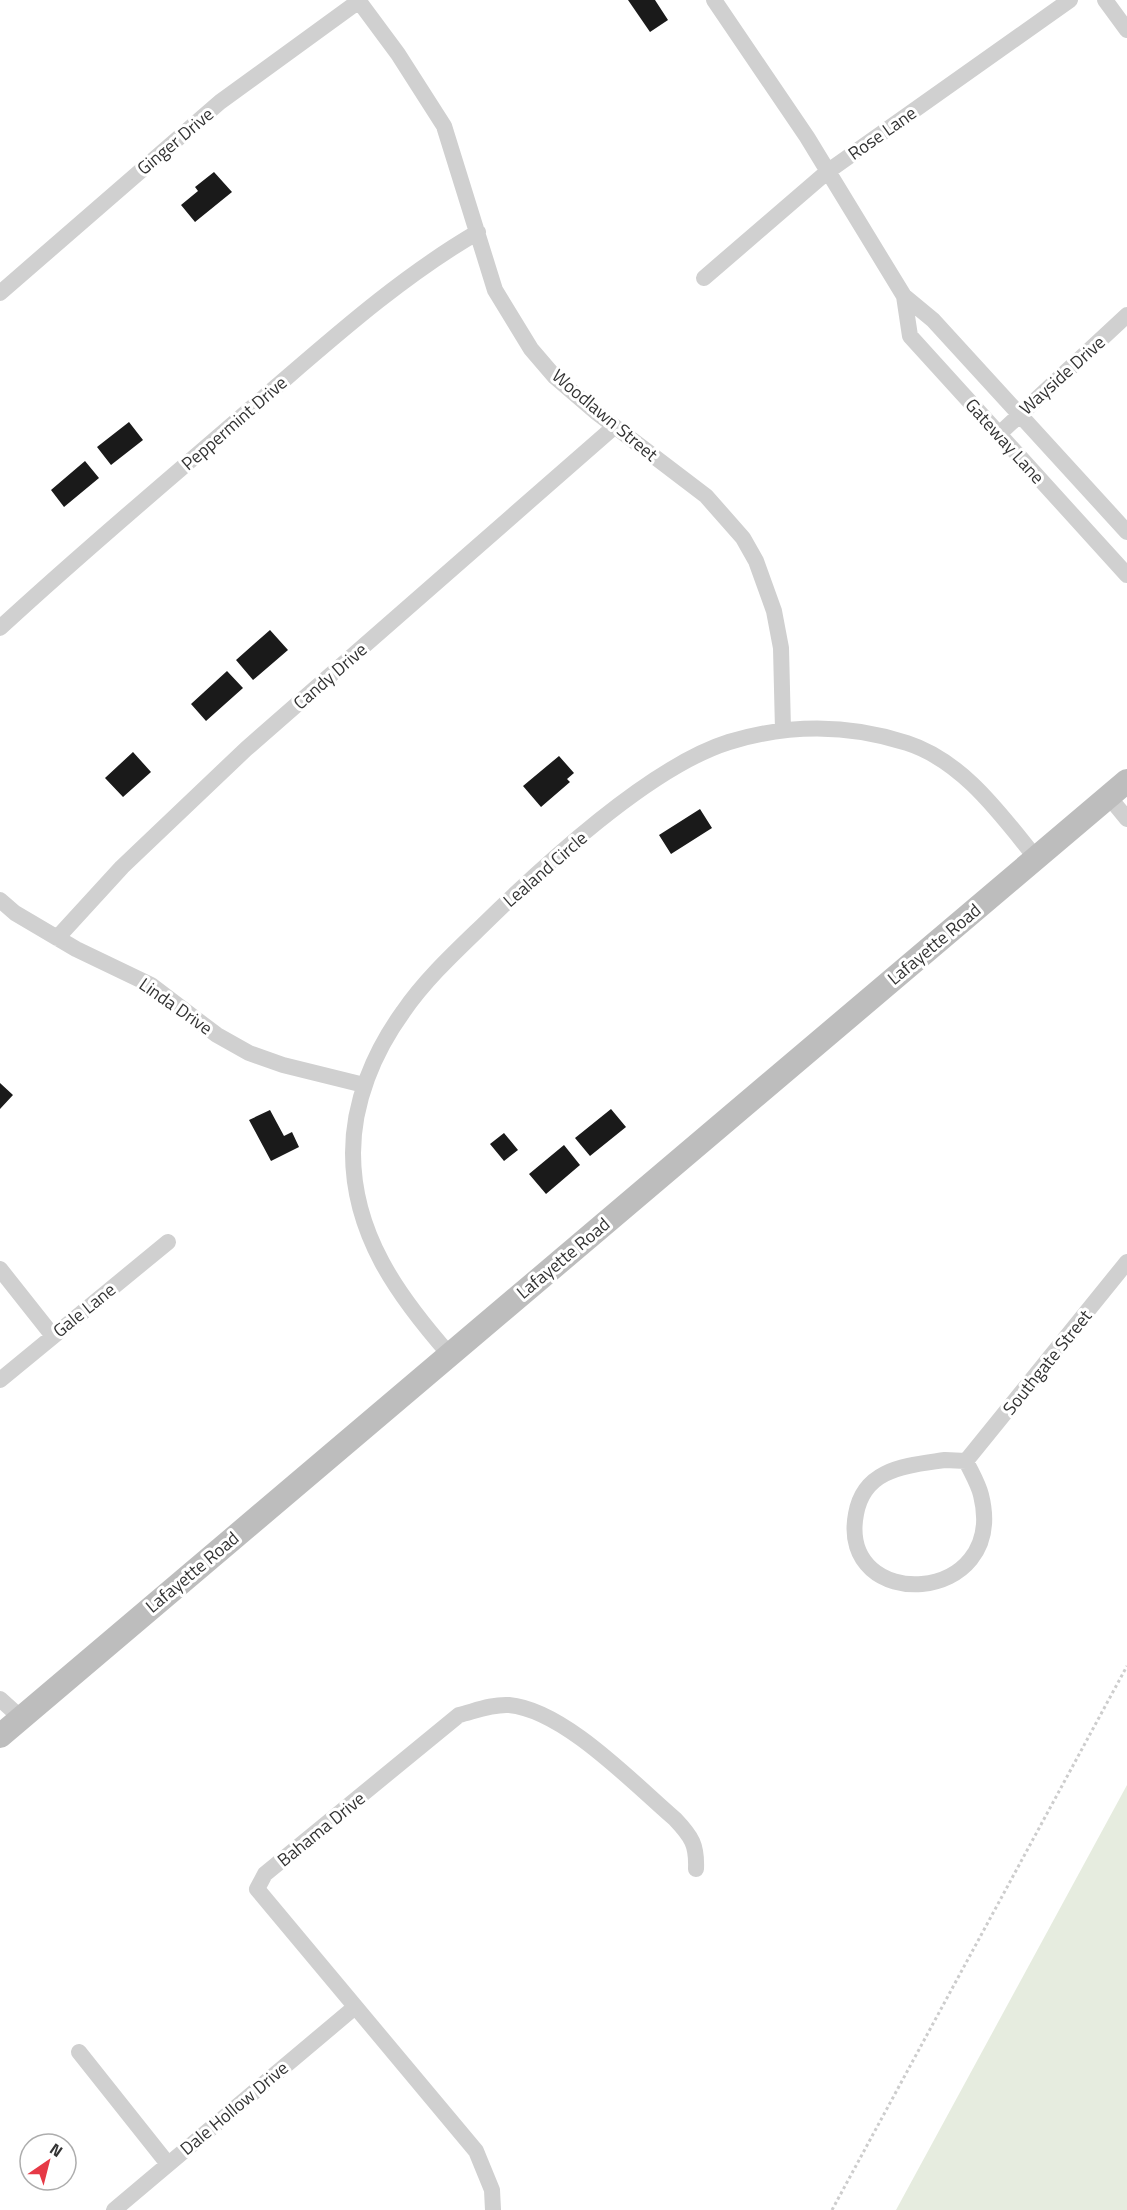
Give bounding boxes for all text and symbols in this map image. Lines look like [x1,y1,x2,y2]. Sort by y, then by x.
street label: Rose Lane [842,100,922,166]
street label: Ginger Drive [131,101,219,181]
street label: Wayside Drive [1013,329,1111,421]
street label: Woodlawn Street [546,363,664,468]
street label: Peppermint Drive [175,369,293,477]
street label: Gateway Lane [959,392,1051,490]
street label: Candy Drive [287,636,373,716]
street label: Lealand Circle [497,825,593,913]
street label: Lafayette Road [881,897,987,991]
street label: Linda Drive [134,971,218,1041]
street label: Lafayette Road [510,1211,616,1305]
street label: Gale Lane [47,1276,121,1344]
street label: Southgate Street [996,1303,1098,1421]
street label: Lafayette Road [139,1525,245,1619]
street label: Bahama Drive [271,1785,371,1873]
street label: Dale Hollow Drive [174,2055,294,2161]
north arrow [18,2132,78,2192]
text: N [45,2137,68,2163]

